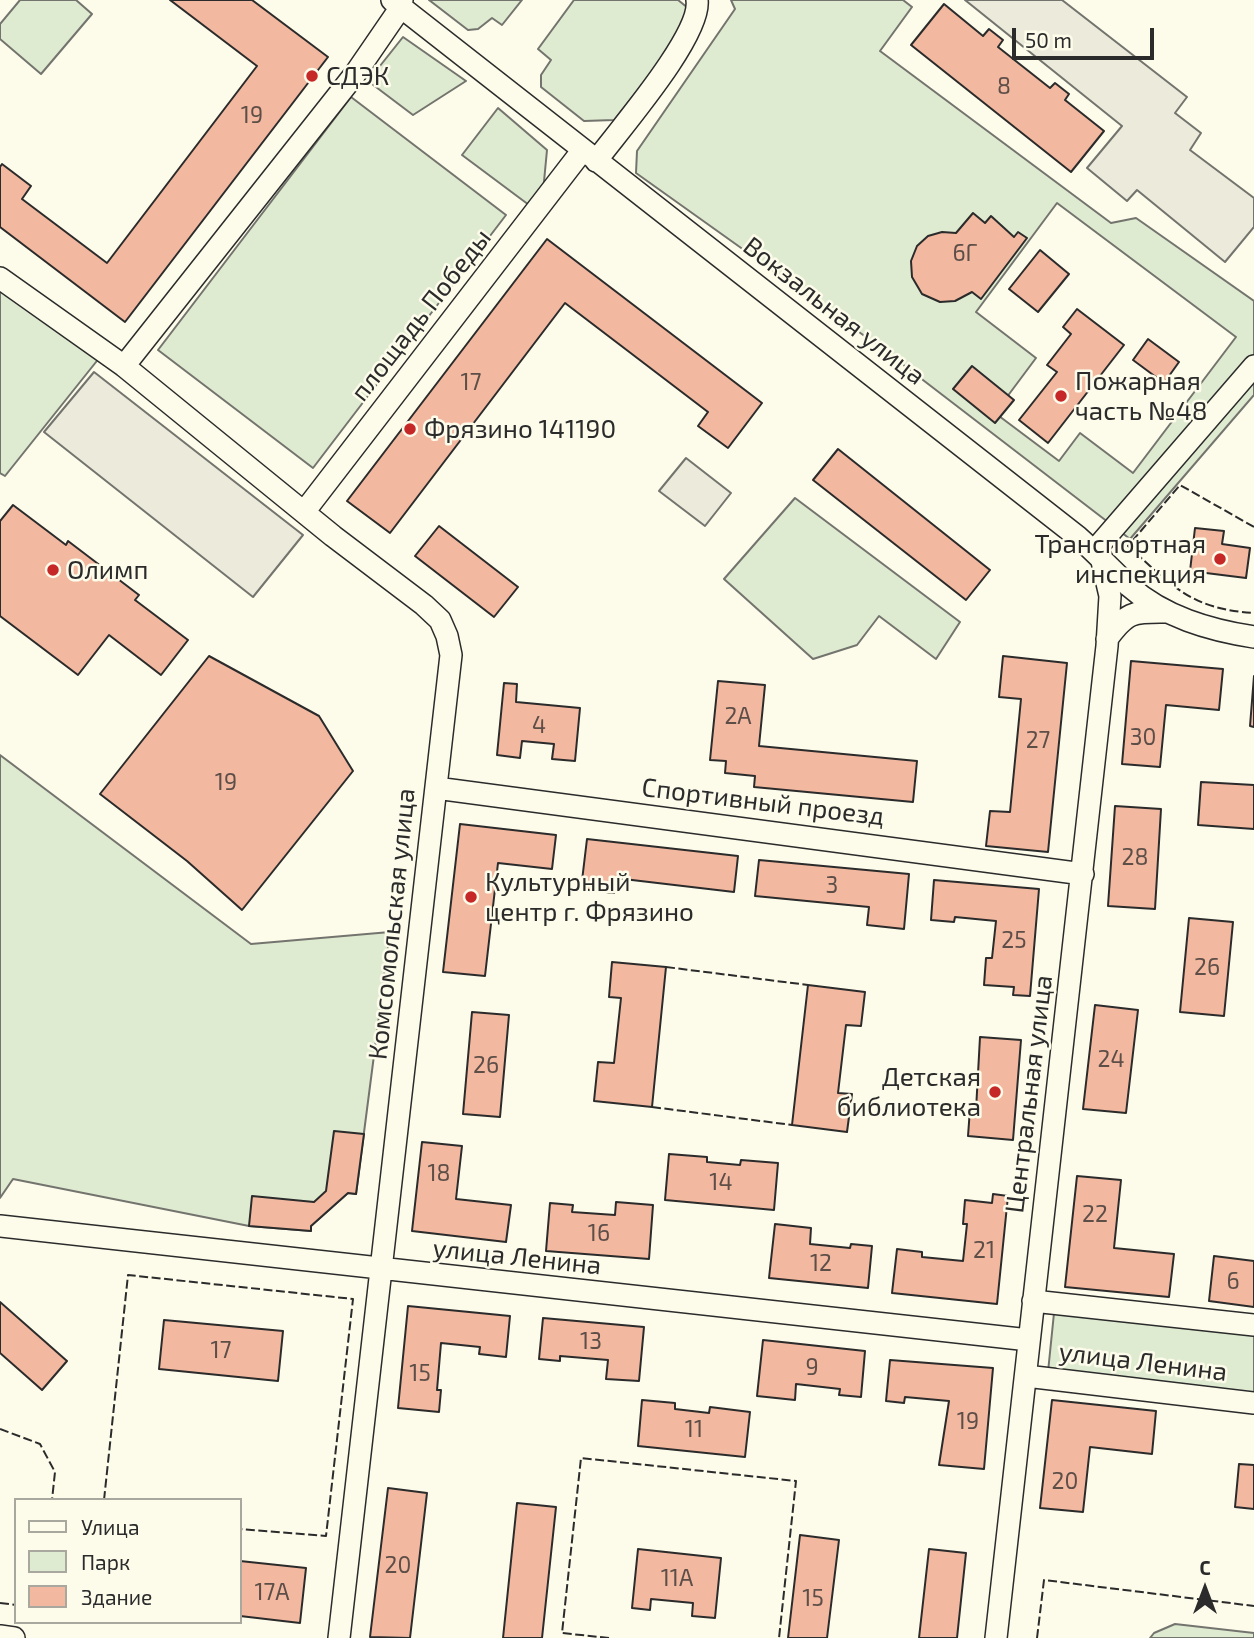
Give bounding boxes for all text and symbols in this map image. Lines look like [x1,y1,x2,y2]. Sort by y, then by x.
scale bar [1016,14,1158,58]
text: 50 m [1025,27,1072,52]
place label: СДЭК [326,60,389,92]
marker: СДЭК [304,68,320,84]
house number: 8 [997,72,1011,100]
house number: 19 [241,101,263,129]
street label: площадь Победы [344,223,498,407]
street label: Вокзальная улица [737,230,931,392]
house number: 6Г [952,239,978,267]
place label: Пожарная часть №48 [1075,365,1207,426]
house number: 17 [461,368,481,396]
marker: Пожарная часть №48 [1053,388,1069,404]
place label: Фрязино 141190 [424,413,616,445]
marker: Фрязино 141190 [402,421,418,437]
place label: Транспортная инспекция [1034,528,1206,590]
marker: Транспортная инспекция [1212,551,1228,567]
place label: Олимп [67,554,148,586]
marker: Олимп [45,562,61,578]
house number: 2А [724,702,752,730]
house number: 4 [532,711,546,739]
house number: 30 [1130,723,1156,751]
house number: 27 [1026,726,1050,754]
house number: 19 [215,768,237,796]
street label: Спортивный проезд [640,772,886,832]
street label: Комсомольская улица [362,787,422,1061]
house number: 28 [1122,843,1148,871]
place label: Культурный центр г. Фрязино [485,866,694,928]
house number: 3 [826,871,838,899]
marker: Культурный центр г. Фрязино [463,889,479,905]
house number: 25 [1001,926,1027,954]
house number: 26 [1194,953,1220,981]
street label: Центральная улица [999,973,1059,1215]
house number: 24 [1097,1045,1125,1073]
house number: 26 [473,1051,499,1079]
place label: Детская библиотека [837,1061,981,1122]
marker: Детская библиотека [987,1084,1003,1100]
house number: 18 [427,1159,451,1187]
house number: 14 [709,1168,733,1196]
house number: 22 [1082,1200,1108,1228]
house number: 16 [588,1219,610,1247]
street label: улица Ленина [431,1233,603,1281]
house number: 21 [973,1236,995,1264]
house number: 12 [810,1249,832,1277]
house number: 6 [1226,1267,1240,1295]
house number: 13 [580,1327,602,1355]
house number: 17 [211,1336,231,1364]
street label: улица Ленина [1057,1336,1229,1388]
house number: 9 [805,1353,819,1381]
house number: 15 [409,1359,431,1387]
house number: 19 [957,1407,979,1435]
house number: 11 [685,1415,703,1443]
house number: 20 [1052,1467,1078,1495]
legend [14,1498,242,1624]
text: Улица [81,1514,140,1539]
text: Парк [81,1549,130,1574]
house number: 20 [385,1551,411,1579]
north arrow [1170,1554,1240,1624]
text: С [1199,1556,1211,1579]
house number: 11А [661,1564,693,1592]
house number: 17А [254,1578,290,1606]
text: Здание [81,1584,152,1609]
house number: 15 [802,1584,824,1612]

